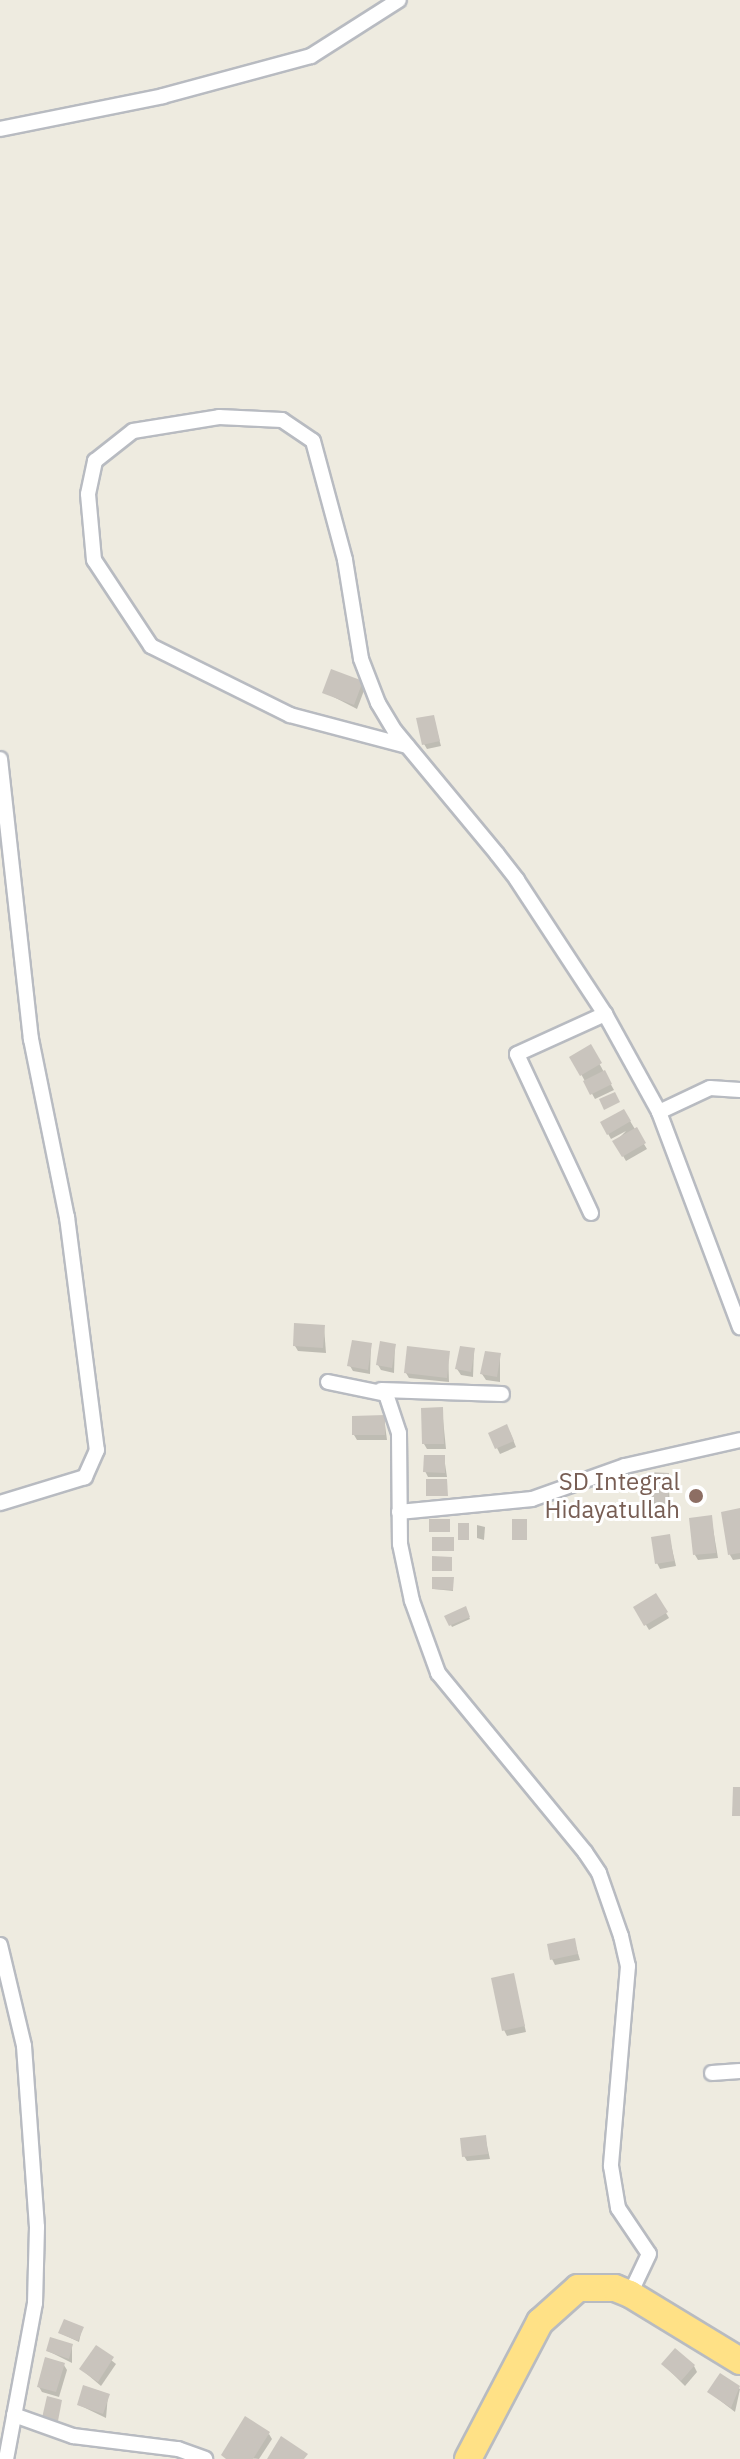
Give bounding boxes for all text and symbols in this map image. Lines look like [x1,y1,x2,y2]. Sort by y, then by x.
place label: SD Integral Hidayatullah [545,1468,680,1524]
marker: SD Integral Hidayatullah [687,1487,705,1505]

